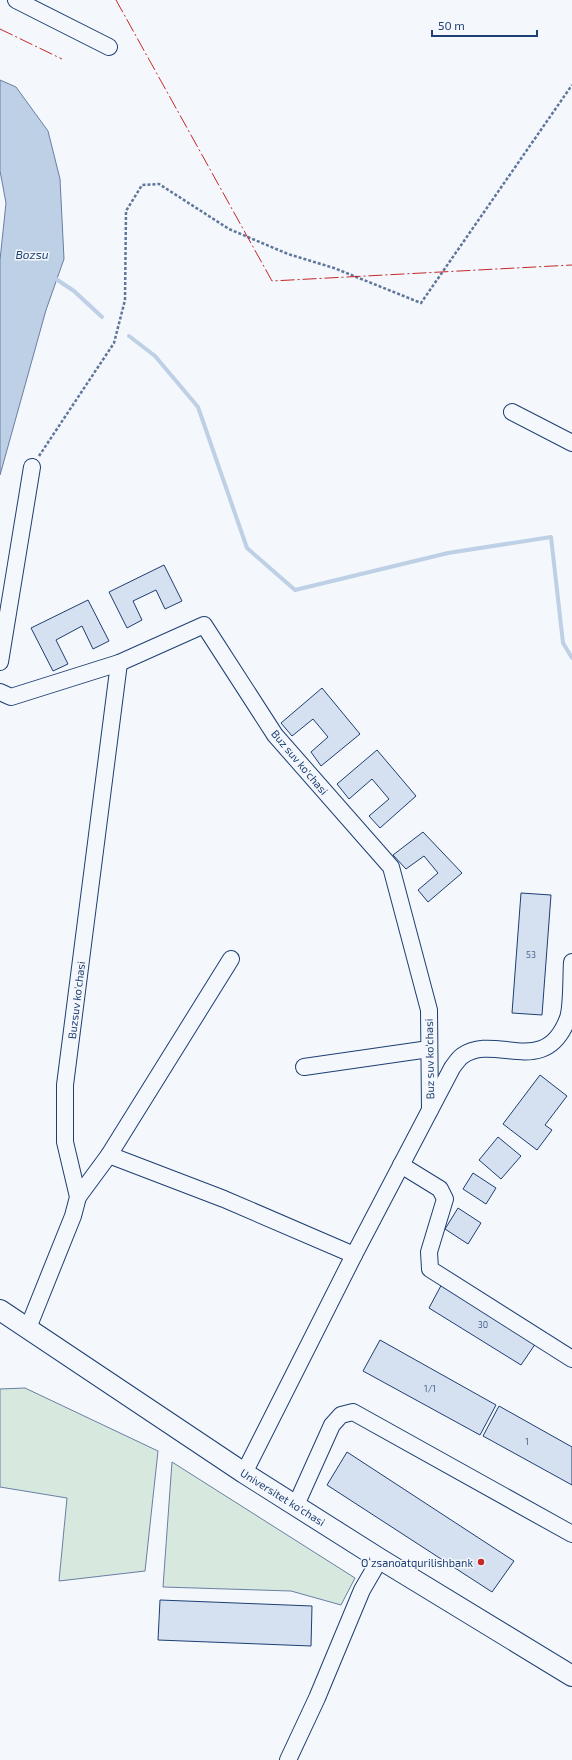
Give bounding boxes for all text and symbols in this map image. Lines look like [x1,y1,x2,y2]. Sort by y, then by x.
scale bar [432,12,537,38]
text: 50 m [438,18,465,32]
water label: Bozsu [15,247,49,261]
street label: Buz suv ko'chasi [269,727,331,797]
house number: 53 [526,949,536,960]
street label: Buzsuv ko'chasi [65,960,87,1040]
street label: Buz suv ko'chasi [422,1019,436,1099]
house number: 30 [478,1319,488,1330]
house number: 1/1 [424,1383,436,1394]
house number: 1 [525,1436,529,1447]
street label: Universitet ko'chasi [238,1466,328,1528]
place label: Oʻzsanoatqurilishbank [361,1556,473,1569]
marker: Oʻzsanoatqurilishbank [476,1557,486,1567]

